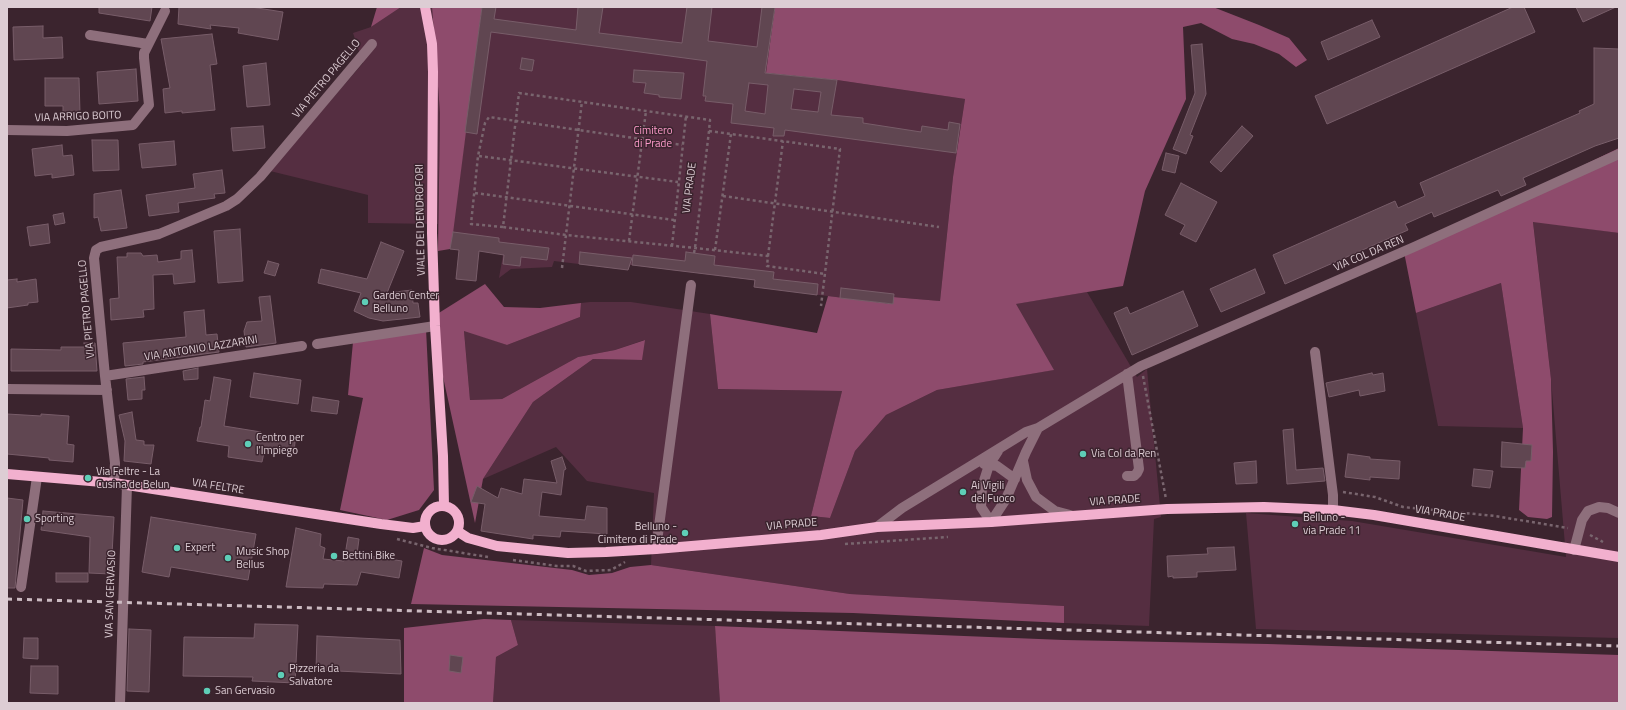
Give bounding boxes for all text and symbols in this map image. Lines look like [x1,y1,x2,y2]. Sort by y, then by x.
street label: VIA PIETRO PAGELLO [290,37,364,121]
street label: VIA ARRIGO BOITO [34,109,122,125]
park label: Cimitero di Prade [634,124,672,150]
street label: VIA PRADE [680,162,700,214]
street label: VIALE DEI DENDROFORI [413,164,429,276]
street label: VIA COL DA REN [1332,233,1406,275]
street label: VIA PIETRO PAGELLO [76,259,98,359]
place label: Garden Center Belluno [373,289,439,315]
marker: Garden Center Belluno [360,297,370,307]
street label: VIA ANTONIO LAZZARINI [143,334,259,364]
place label: Centro per l'Impiego [256,431,304,457]
marker: Centro per l'Impiego [243,439,253,449]
place label: Via Col da Ren [1091,447,1156,461]
marker: Via Col da Ren [1078,449,1088,459]
place label: Via Feltre - La Cusina de Belun [96,465,169,491]
marker: Via Feltre - La Cusina de Belun [83,473,93,483]
street label: VIA FELTRE [191,476,245,498]
place label: Ai Vigili del Fuoco [971,479,1015,505]
marker: Ai Vigili del Fuoco [958,487,968,497]
street label: VIA PRADE [1089,493,1141,509]
street label: VIA PRADE [1414,503,1466,525]
place label: Belluno - via Prade 11 [1303,511,1361,537]
place label: Sporting [35,512,74,526]
marker: Sporting [22,514,32,524]
street label: VIA PRADE [766,516,818,534]
marker: Belluno - via Prade 11 [1290,519,1300,529]
place label: Belluno - Cimitero di Prade [598,520,677,546]
marker: Belluno - Cimitero di Prade [680,528,690,538]
place label: Expert [185,541,215,555]
marker: Expert [172,543,182,553]
place label: Music Shop Bellus [236,545,289,571]
place label: Bettini Bike [342,549,395,563]
street label: VIA SAN GERVASIO [103,550,119,638]
marker: Bettini Bike [329,551,339,561]
marker: Music Shop Bellus [223,553,233,563]
place label: Pizzeria da Salvatore [289,662,339,688]
marker: Pizzeria da Salvatore [276,670,286,680]
place label: San Gervasio [215,684,275,698]
marker: San Gervasio [202,686,212,696]

